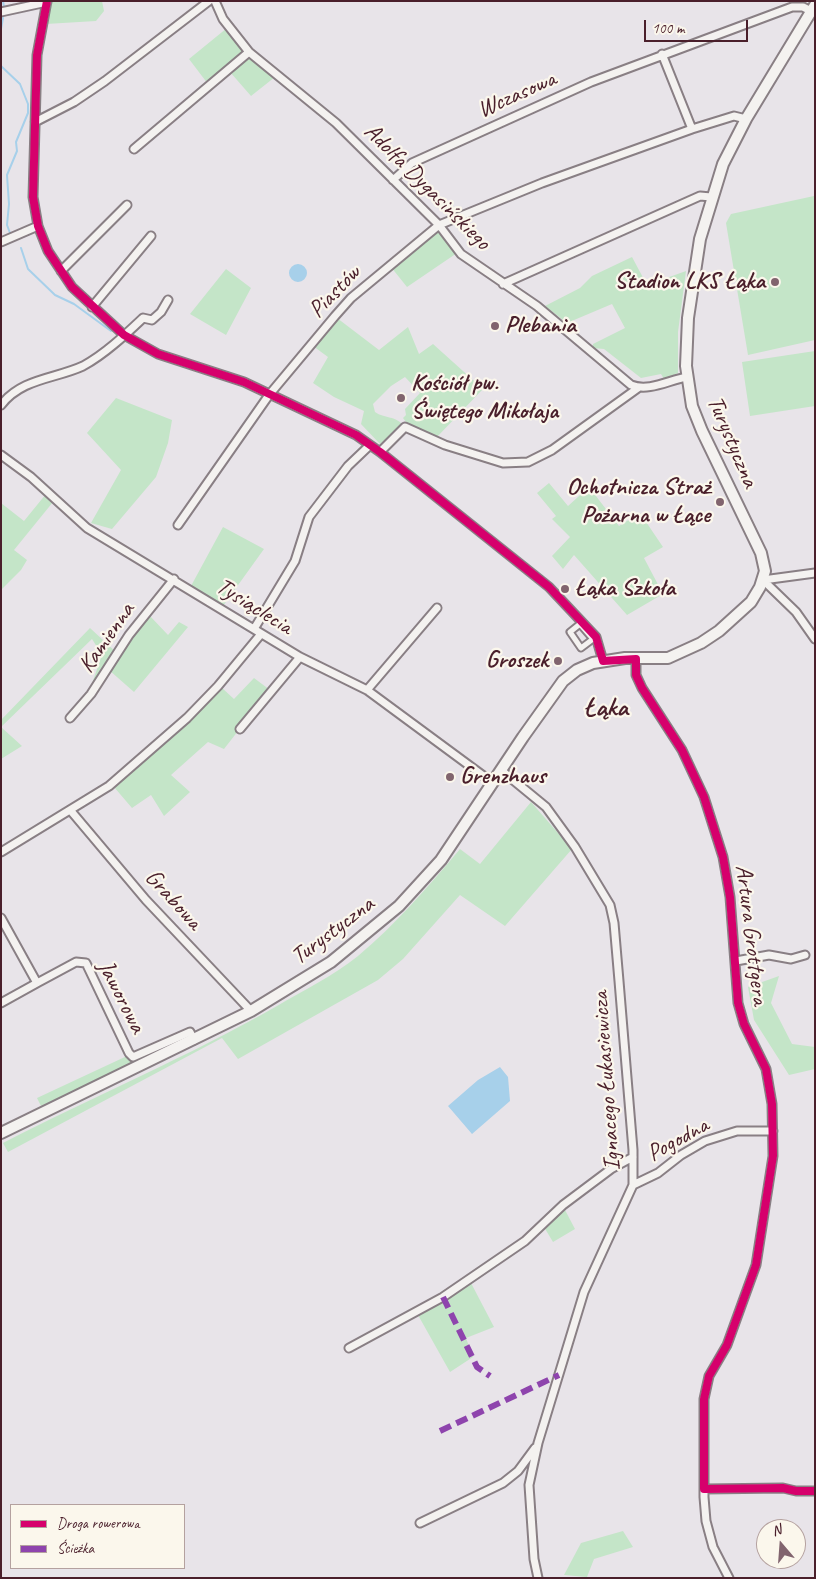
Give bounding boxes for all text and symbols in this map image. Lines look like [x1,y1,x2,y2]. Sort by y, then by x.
scale bar [646,10,750,42]
text: 100 m [652,19,684,38]
street label: Wczasowa [473,65,561,125]
street label: Adolfa Dygasińskiego [358,118,496,256]
street label: Piastów [303,260,367,324]
place label: Stadion LKS Łąka [614,268,765,296]
marker: Stadion LKS Łąka [769,276,781,288]
place label: Plebania [505,312,576,340]
marker: Plebania [489,320,501,332]
place label: Kościół pw. Świętego Mikołaja [411,370,558,426]
marker: Kościół pw. Świętego Mikołaja [395,392,407,404]
street label: Turystyczna [700,392,764,492]
place label: Ochotnicza Straż Pożarna w Łące [566,474,710,530]
marker: Ochotnicza Straż Pożarna w Łące [714,496,726,508]
street label: Tysiąclecia [210,572,298,642]
place label: Łąka Szkoła [575,575,675,603]
marker: Łąka Szkoła [559,583,571,595]
street label: Kamienna [72,597,142,679]
place label: Groszek [486,647,548,675]
marker: Groszek [552,655,564,667]
district label: Łąka [584,692,628,724]
place label: Grenzhaus [460,763,546,791]
marker: Grenzhaus [444,771,456,783]
street label: Artura Grottgera [728,863,774,1007]
street label: Grabowa [138,864,208,936]
street label: Turystyczna [286,890,380,972]
street label: Jaworowa [90,956,152,1038]
street label: Ignacego Łukasiewicza [586,990,628,1172]
street label: Pogodna [642,1111,714,1169]
legend [10,1504,185,1569]
text: Droga rowerowa [57,1514,139,1533]
north arrow [756,1519,806,1569]
text: N [770,1521,783,1540]
text: Ścieżka [57,1539,94,1558]

